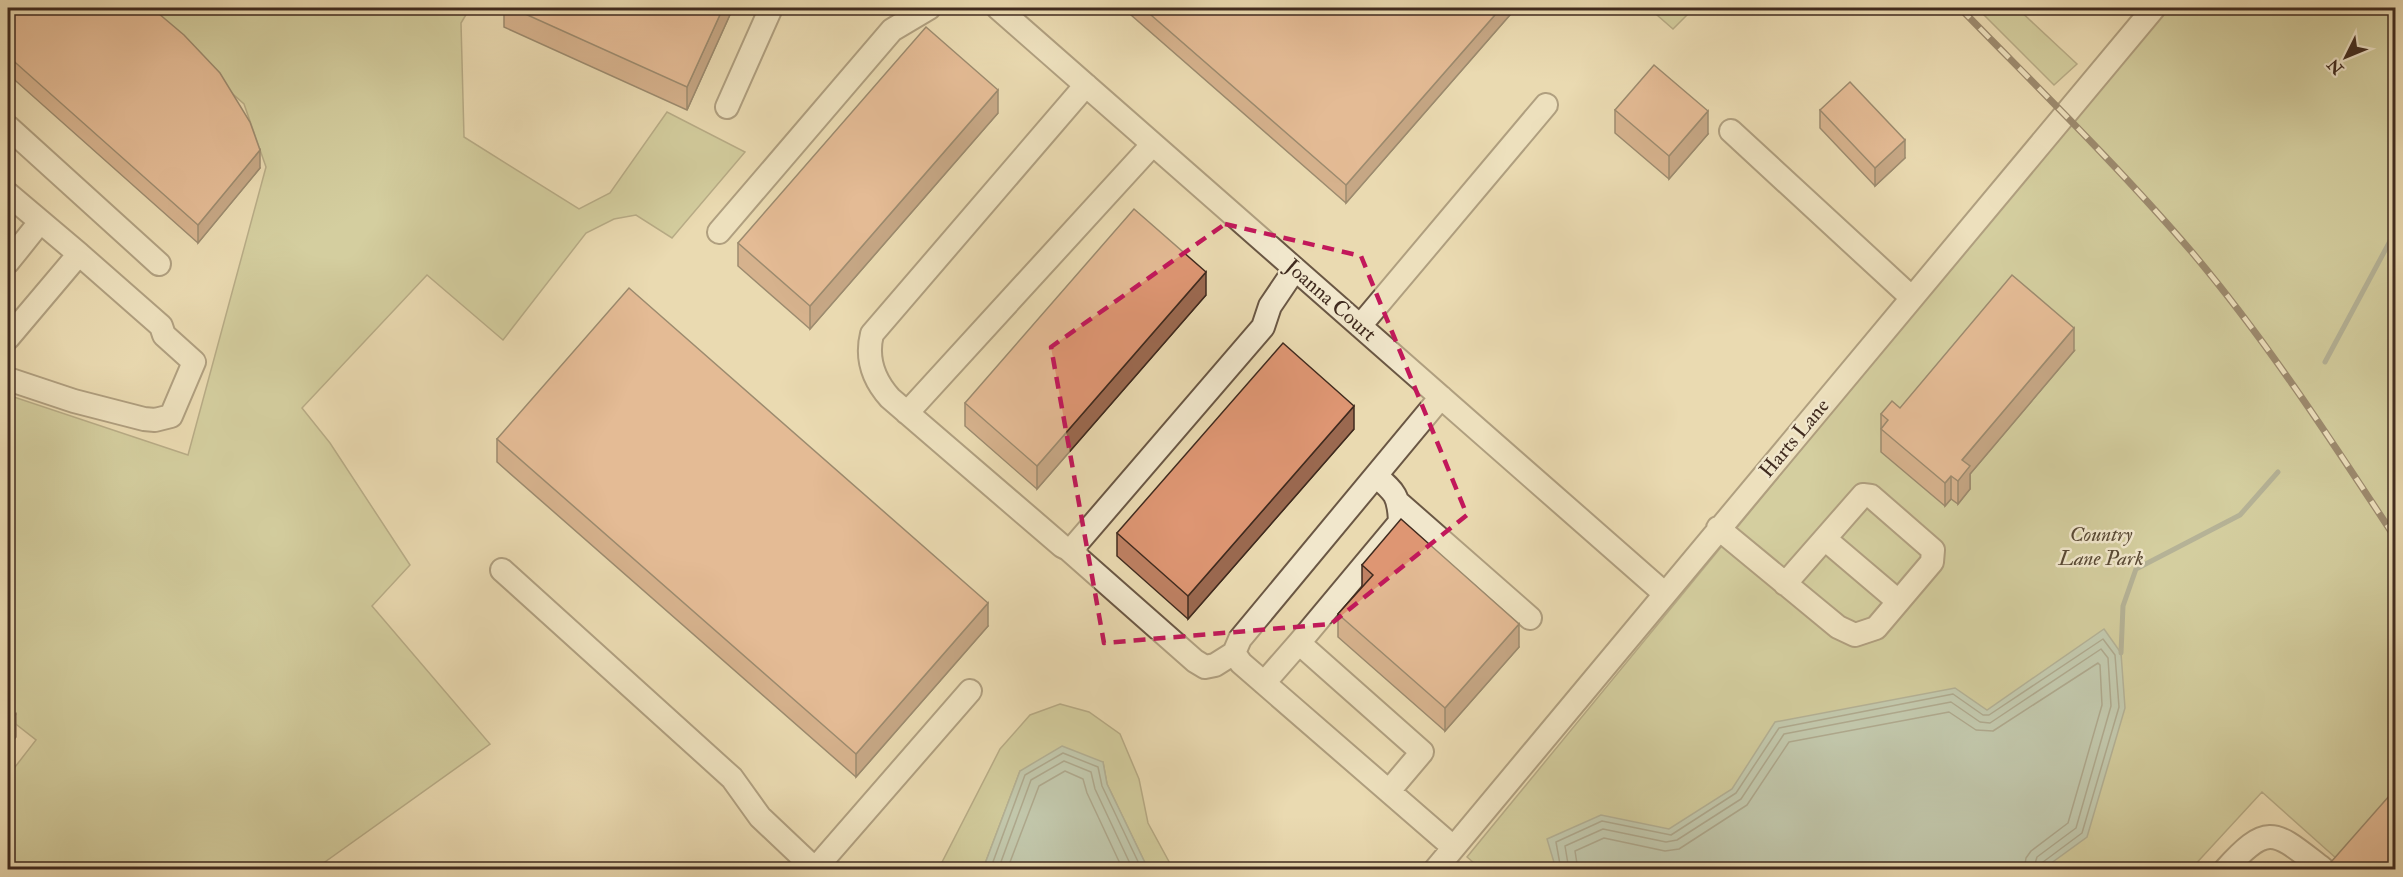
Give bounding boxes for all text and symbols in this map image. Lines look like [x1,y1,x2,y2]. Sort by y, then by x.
north arrow [2316,27,2376,87]
text: N [2323,54,2349,79]
street label: Joanna Court [1279,253,1382,348]
street label: Harts Lane [1753,393,1836,484]
park label: Country Lane Park [2057,521,2144,572]

